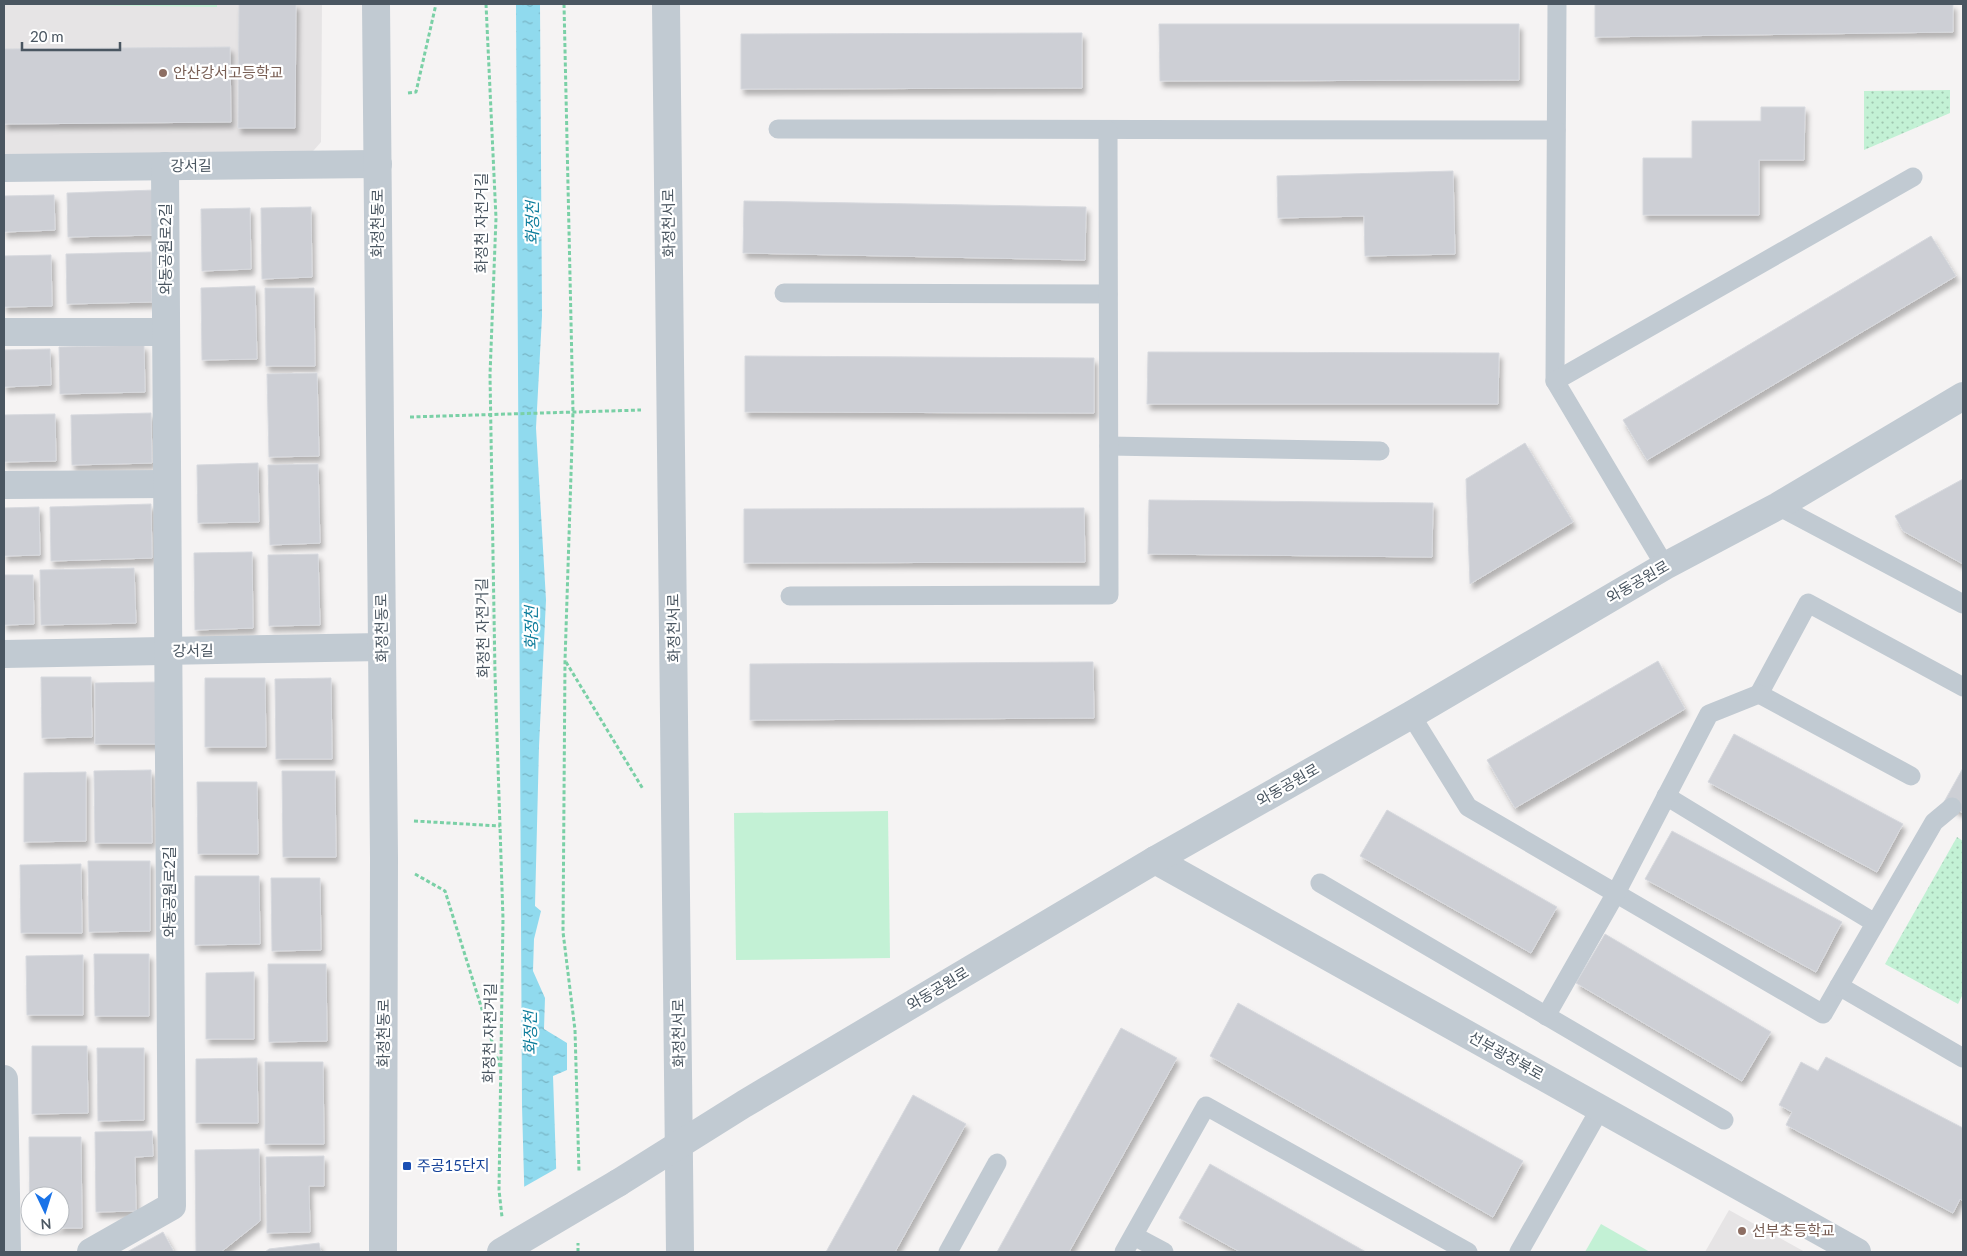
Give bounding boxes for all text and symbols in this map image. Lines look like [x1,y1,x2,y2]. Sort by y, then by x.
scale bar [22,20,120,52]
text: 20 m [30,27,64,45]
place label: 안산강서고등학교 [173,63,283,81]
marker: 안산강서고등학교 [157,67,169,79]
street label: 강서길 [170,156,212,174]
street label: 화정천 자전거길 [472,173,490,273]
street label: 화정천동로 [368,188,386,258]
street label: 화정천서로 [658,188,678,258]
water label: 화정천 [522,199,541,245]
street label: 와동공원로2길 [156,203,174,295]
street label: 와동공원로 [1603,556,1672,606]
street label: 화정천 자전거길 [472,578,492,678]
street label: 화정천동로 [371,593,391,663]
street label: 화정천서로 [663,593,683,663]
water label: 화정천 [521,604,540,650]
street label: 강서길 [172,641,214,659]
street label: 와동공원로 [1253,759,1322,809]
street label: 와동공원로2길 [160,846,178,938]
street label: 와동공원로 [903,963,972,1014]
street label: 화정천 자전거길 [479,983,499,1083]
street label: 화정천동로 [374,998,392,1068]
street label: 화정천서로 [668,998,688,1068]
water label: 화정천 [520,1009,539,1055]
street label: 선부광장북로 [1466,1027,1547,1083]
place label: 주공15단지 [417,1156,490,1174]
marker: 주공15단지 [401,1160,413,1172]
north arrow [20,1186,70,1236]
text: N [40,1216,52,1233]
place label: 선부초등학교 [1752,1221,1835,1239]
marker: 선부초등학교 [1736,1225,1748,1237]

